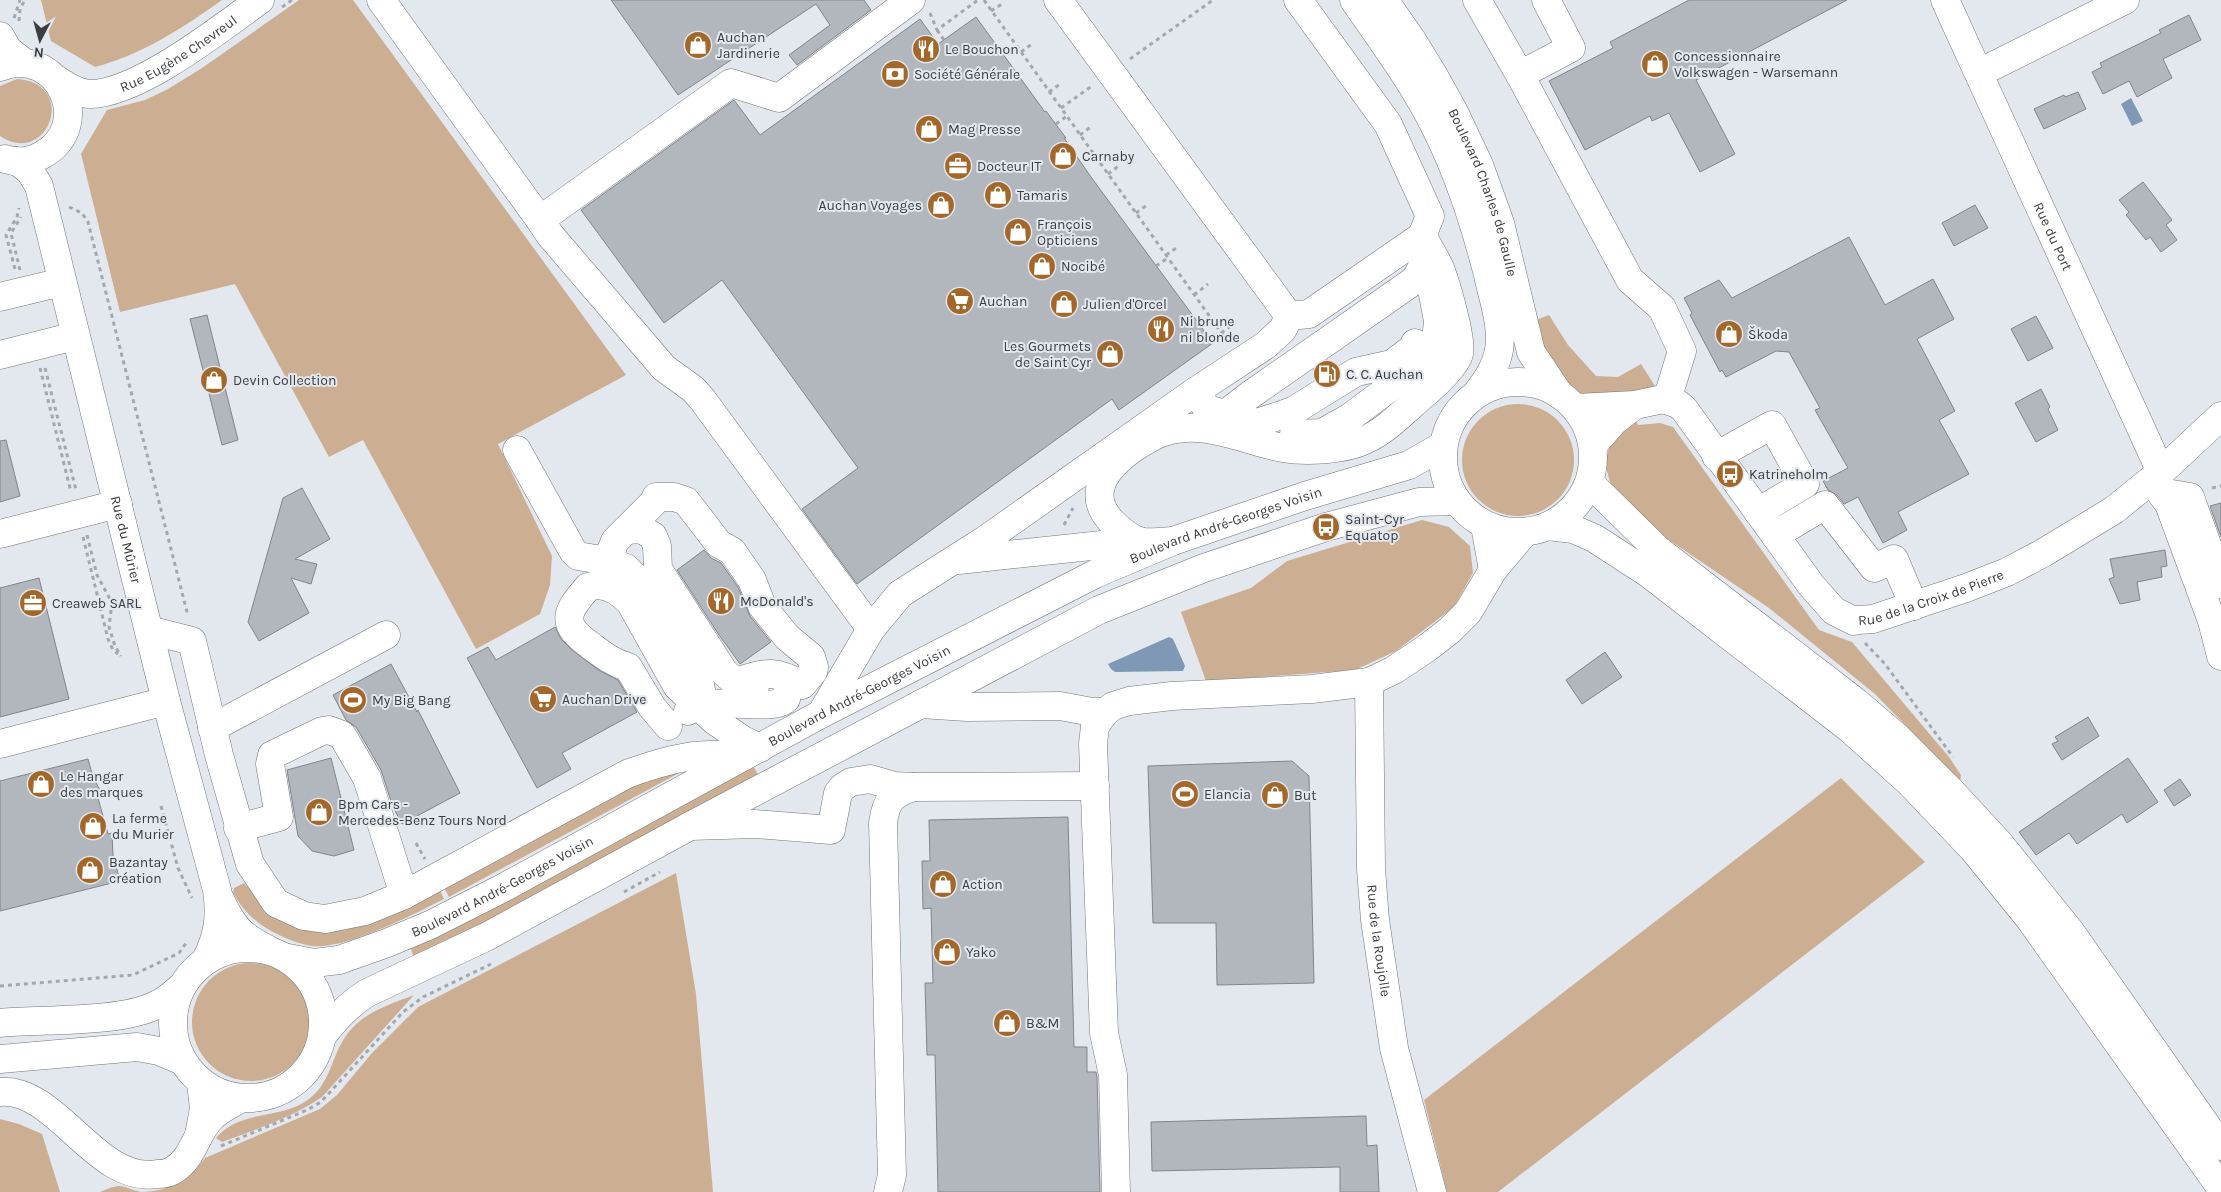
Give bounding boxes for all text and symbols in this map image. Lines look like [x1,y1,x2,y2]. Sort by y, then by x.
street label: Rue Eugène Chevreul [118,12,241,96]
north arrow [15,15,65,65]
place label: Auchan Jardinerie [717,29,780,62]
shop icon: Auchan Jardinerie [683,30,713,60]
restaurant icon: Le Bouchon [911,34,941,64]
place label: Le Bouchon [945,41,1019,58]
text: N [33,43,45,61]
place label: Concessionnaire Volkswagen - Warsemann [1674,48,1838,81]
shop icon: Concessionnaire Volkswagen - Warsemann [1640,49,1670,79]
bank icon: Société Générale [880,59,910,89]
place label: Société Générale [914,66,1020,83]
street label: Boulevard Charles de Gaulle [1444,106,1521,278]
shop icon: Mag Presse [914,114,944,144]
place label: Mag Presse [948,121,1021,138]
shop icon: Carnaby [1048,141,1078,171]
place label: Carnaby [1082,148,1135,165]
office icon: Docteur IT [943,151,973,181]
place label: Docteur IT [977,158,1041,175]
shop icon: Tamaris [983,180,1013,210]
place label: Tamaris [1017,187,1068,204]
shop icon: Auchan Voyages [926,190,956,220]
place label: Auchan Voyages [819,197,922,214]
street label: Rue du Port [2030,200,2076,274]
place label: François Opticiens [1037,216,1098,249]
shop icon: François Opticiens [1003,217,1033,247]
shop icon: Nocibé [1027,251,1057,281]
place label: Nocibé [1061,258,1105,275]
supermarket icon: Auchan [945,286,975,316]
shop icon: Julien d'Orcel [1049,289,1079,319]
place label: Auchan [979,293,1027,310]
place label: Julien d'Orcel [1083,296,1167,313]
place label: Ni brune ni blonde [1180,313,1240,346]
restaurant icon: Ni brune ni blonde [1146,314,1176,344]
shop icon: Škoda [1714,319,1744,349]
place label: Škoda [1748,326,1788,343]
place label: Les Gourmets de Saint Cyr [1003,338,1092,371]
shop icon: Les Gourmets de Saint Cyr [1095,339,1125,369]
fuel station icon: C. C. Auchan [1312,359,1342,389]
shop icon: Devin Collection [199,365,229,395]
place label: C. C. Auchan [1346,366,1423,383]
place label: Devin Collection [233,372,336,389]
bus stop icon: Katrineholm [1715,459,1745,489]
place label: Katrineholm [1749,466,1828,483]
street label: Boulevard André-Georges Voisin [1127,483,1324,567]
street label: Rue du Mûrier [107,494,145,586]
place label: Saint-Cyr Equatop [1345,511,1405,544]
bus stop icon: Saint-Cyr Equatop [1311,512,1341,542]
street label: Rue de la Croix de Pierre [1858,566,2006,629]
restaurant icon: McDonald's [706,586,736,616]
office icon: Creaweb SARL [18,588,48,618]
place label: McDonald's [740,593,814,610]
place label: Creaweb SARL [52,595,142,612]
street label: Boulevard André-Georges Voisin [765,641,953,750]
supermarket icon: Auchan Drive [528,684,558,714]
sports icon: My Big Bang [338,685,368,715]
place label: Auchan Drive [562,691,646,708]
place label: My Big Bang [372,692,451,709]
place label: Le Hangar des marques [60,768,143,801]
shop icon: Le Hangar des marques [26,769,56,799]
sports icon: Elancia [1170,779,1200,809]
shop icon: But [1260,780,1290,810]
place label: Elancia [1204,786,1251,803]
place label: But [1294,787,1316,804]
place label: Bpm Cars - Mercedes-Benz Tours Nord [338,796,507,829]
shop icon: Bpm Cars - Mercedes-Benz Tours Nord [304,797,334,827]
place label: La ferme du Murier [112,810,175,843]
shop icon: La ferme du Murier [78,811,108,841]
street label: Boulevard André-Georges Voisin [409,832,596,941]
place label: Bazantay création [109,854,168,887]
shop icon: Bazantay création [75,855,105,885]
shop icon: Action [928,869,958,899]
place label: Action [962,876,1003,893]
street label: Rue de la Roujolle [1363,884,1394,998]
shop icon: Yako [932,937,962,967]
place label: Yako [966,944,996,961]
shop icon: B&M [992,1008,1022,1038]
place label: B&M [1026,1015,1059,1032]

